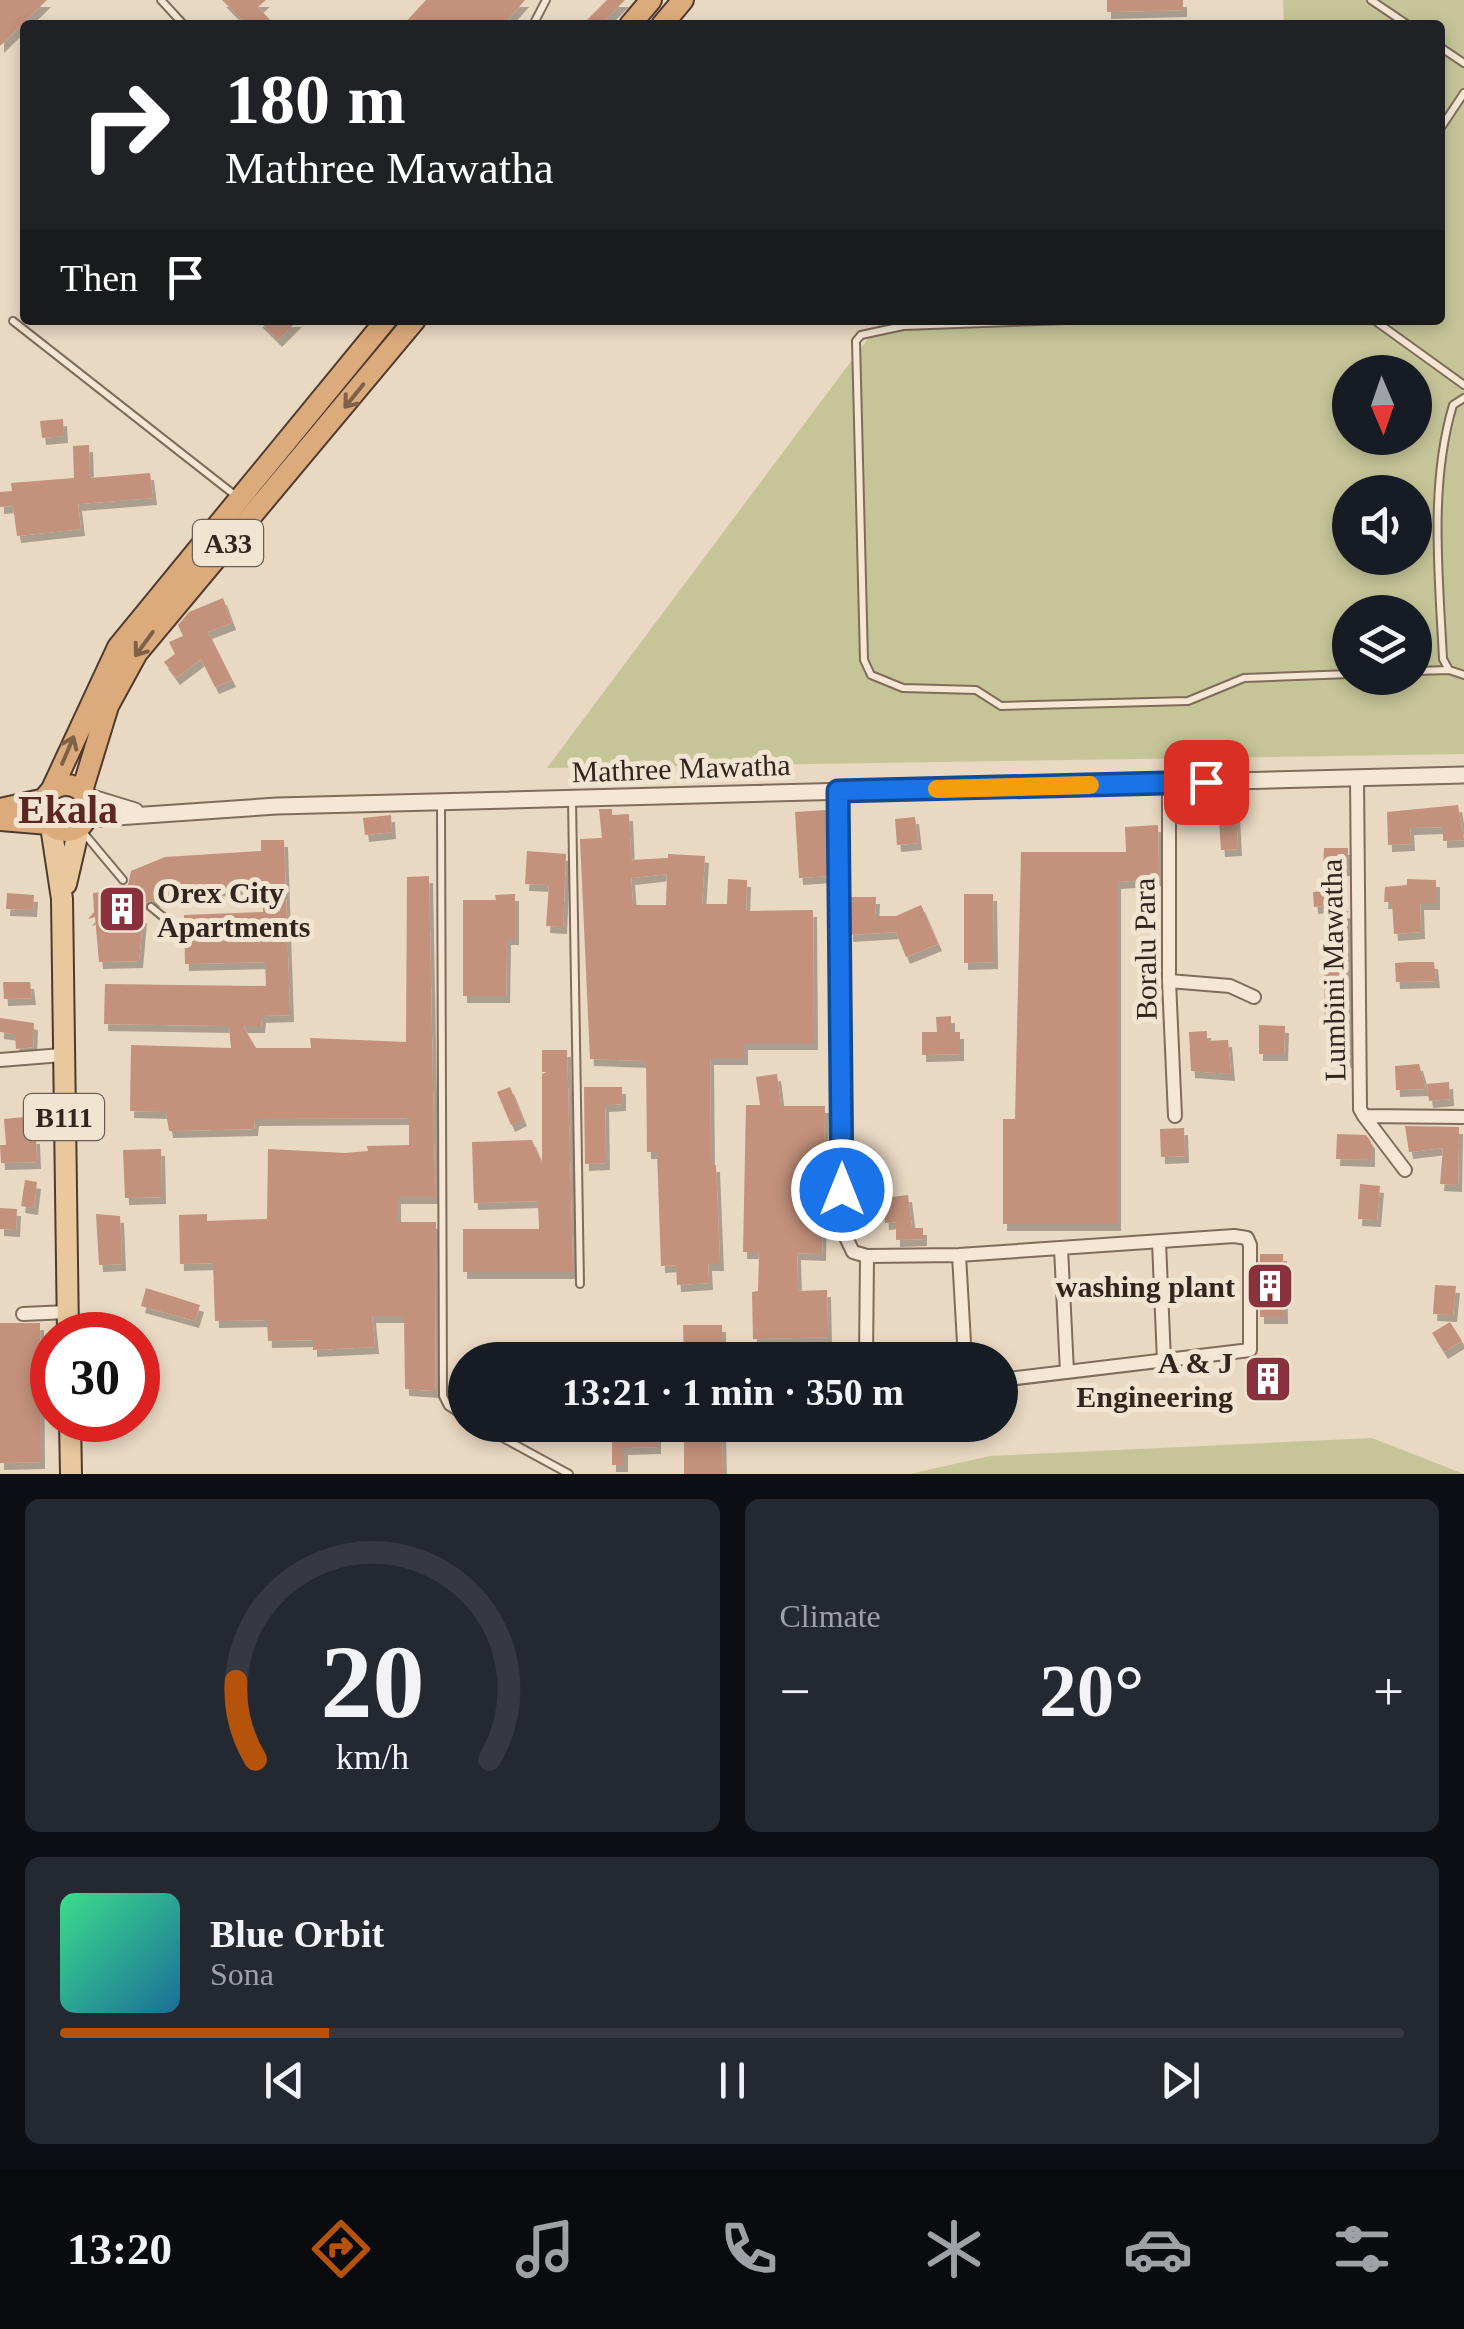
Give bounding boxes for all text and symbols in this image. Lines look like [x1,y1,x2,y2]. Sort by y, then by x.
icon: right [60,60,190,190]
text: 180 m [225,61,406,138]
text: Mathree Mawatha [225,143,554,193]
icon: arrive [158,250,213,305]
text: Then [60,257,138,299]
north arrow [1332,355,1432,455]
map controls [1332,355,1432,695]
one-way arrow [343,382,365,408]
button: sound [1332,475,1432,575]
road number: A33 [193,520,263,566]
button: layers [1332,595,1432,695]
one-way arrow [134,630,155,657]
one-way arrow [60,735,78,766]
pin [1164,740,1249,825]
street label: Mathree Mawatha [571,748,791,788]
icon: arrive [1179,755,1234,810]
district label: Ekala [18,787,118,832]
street label: Lumbini Mawatha [1315,859,1351,1081]
place label: Orex City Apartments [157,876,310,943]
street label: Boralu Para [1127,877,1163,1021]
building icon: Orex City Apartments [96,883,148,935]
road number: B111 [24,1094,104,1140]
position arrow [790,1138,894,1242]
building icon: washing plant [1244,1260,1296,1312]
place label: washing plant [1056,1270,1235,1303]
speed limit sign: 30 [30,1312,160,1442]
place label: A & J Engineering [1076,1346,1233,1413]
building icon: A & J Engineering [1242,1353,1294,1405]
text: 13:21 · 1 min · 350 m [562,1371,904,1413]
text: Climate [780,1598,881,1634]
text: 20 [320,1624,424,1739]
text: 20° [1039,1649,1144,1732]
text: − [780,1661,811,1722]
text: + [1373,1661,1404,1722]
text: km/h [336,1737,409,1777]
text: Blue Orbit [210,1913,384,1955]
text: Sona [210,1956,274,1992]
icon: previous [257,2053,312,2108]
icon: pause [705,2053,760,2108]
icon: next [1153,2053,1208,2108]
icon: directions [306,2214,376,2284]
icon: music [510,2214,580,2284]
icon: phone [714,2214,784,2284]
icon: climate [919,2214,989,2284]
icon: car [1123,2214,1193,2284]
icon: filters [1327,2214,1397,2284]
text: 13:20 [67,2224,172,2274]

